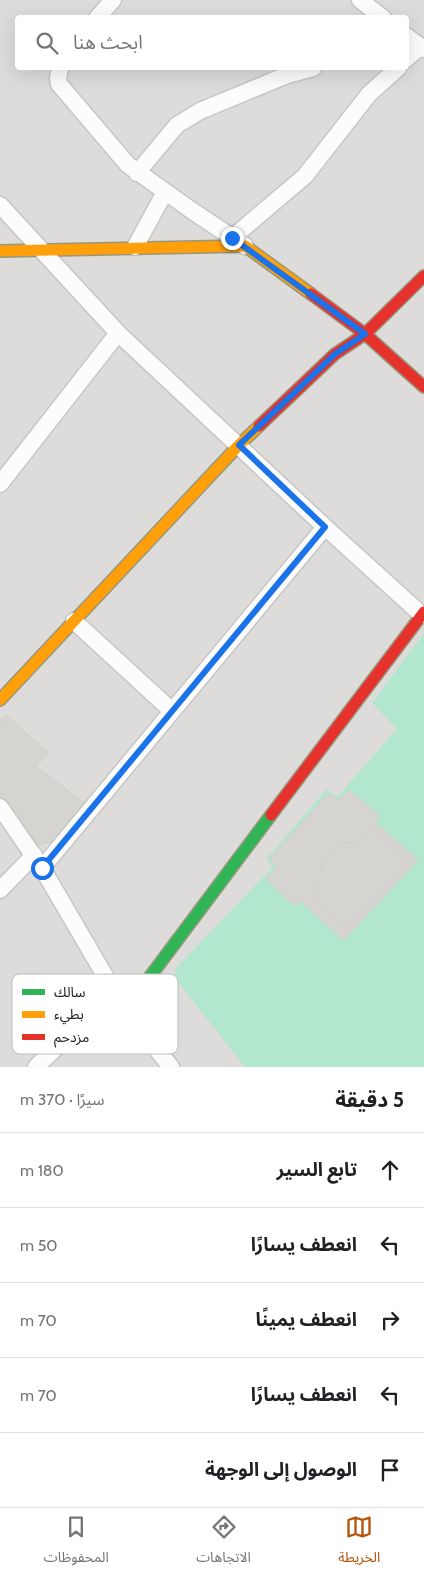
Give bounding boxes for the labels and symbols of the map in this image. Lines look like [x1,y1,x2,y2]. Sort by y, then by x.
route end [221,227,244,250]
route start [31,857,54,880]
legend [12,974,178,1054]
text: سالك [54,983,86,1001]
text: بطيء [54,1005,84,1025]
text: مزدحم [54,1028,89,1048]

